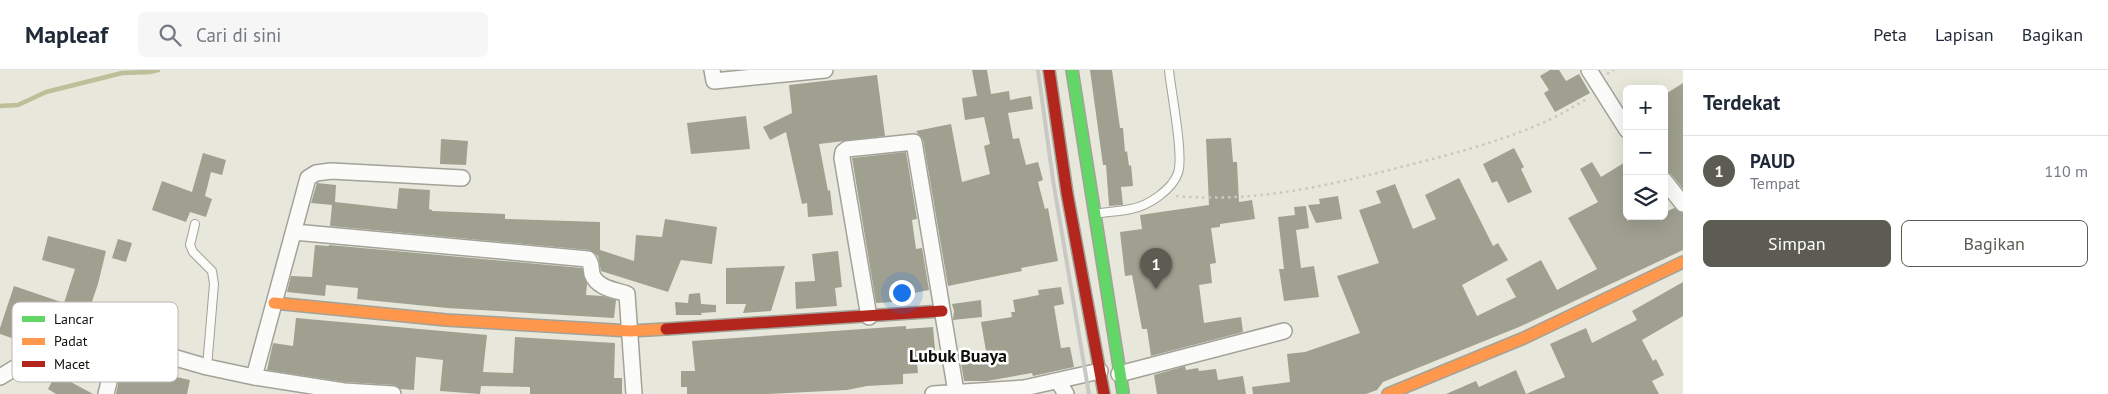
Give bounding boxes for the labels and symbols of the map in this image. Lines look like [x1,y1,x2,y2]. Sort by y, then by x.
pin: 1 [1140,248,1172,289]
your location [889,280,915,306]
legend [12,302,178,382]
text: Lancar [54,310,94,328]
text: Padat [54,332,88,350]
district label: Lubuk Buaya [909,344,1007,367]
text: Macet [54,355,90,373]

